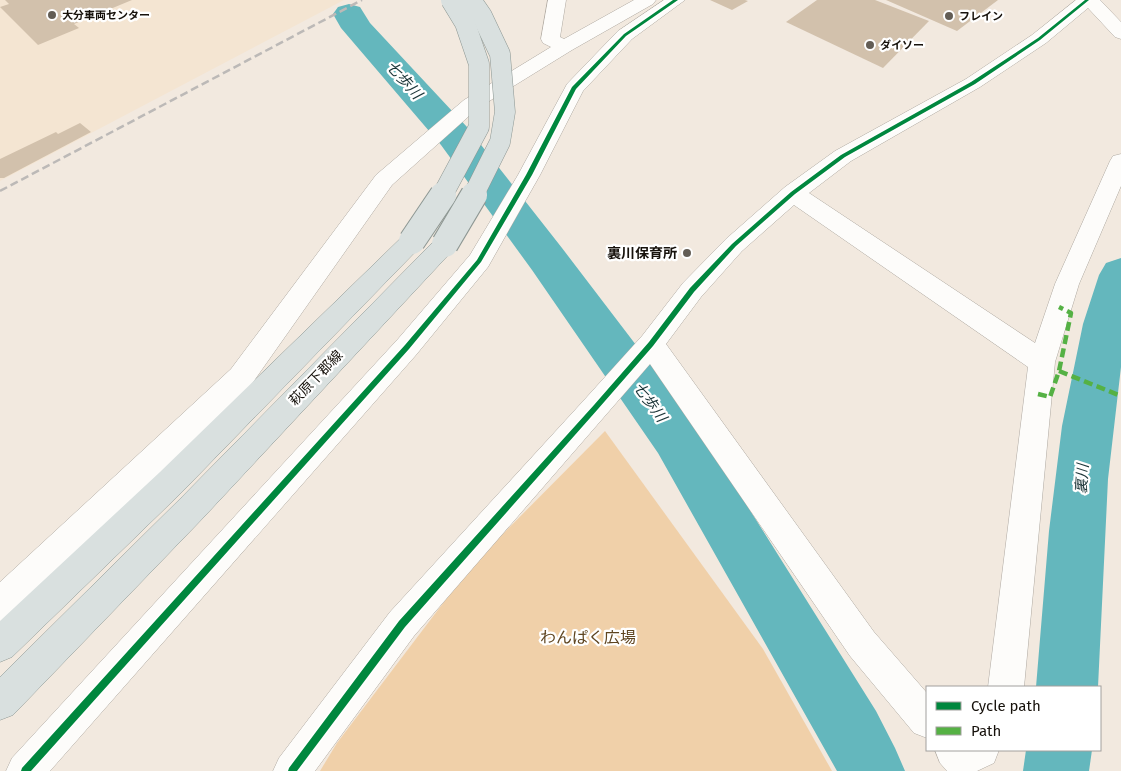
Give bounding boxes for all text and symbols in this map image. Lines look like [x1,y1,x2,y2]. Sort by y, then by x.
marker: 大分車両センター [46,9,58,21]
place label: 大分車両センター [62,9,150,22]
marker: フレイン [943,10,955,22]
place label: フレイン [959,10,1003,23]
marker: ダイソー [864,39,876,51]
place label: ダイソー [880,39,924,52]
water label: 七歩川 [382,57,427,104]
place label: 裏川保育所 [607,245,677,262]
marker: 裏川保育所 [681,247,693,259]
street label: 萩原下郡線 [286,347,346,409]
water label: 七歩川 [629,379,672,427]
water label: 裏川 [1072,461,1092,495]
park label: わんぱく広場 [540,628,636,647]
legend [926,686,1101,751]
text: Cycle path [971,697,1041,715]
text: Path [971,722,1001,740]

